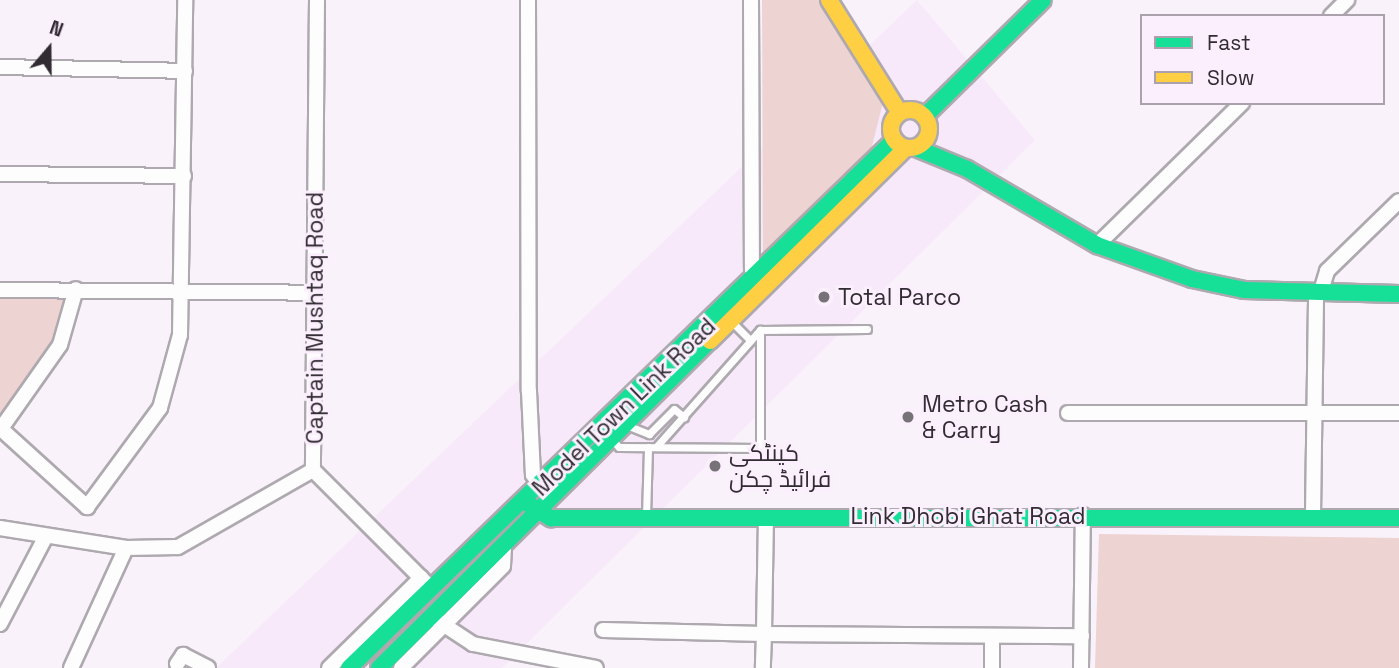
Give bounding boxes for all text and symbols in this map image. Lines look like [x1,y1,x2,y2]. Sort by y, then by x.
north arrow [14,14,84,84]
legend [1140,14,1385,105]
text: N [46,15,67,43]
text: Fast [1207,29,1251,56]
text: Slow [1207,64,1255,91]
street label: Captain Mushtaq Road [301,192,329,444]
place label: Total Parco [838,283,961,311]
marker: Total Parco [816,289,832,305]
street label: Model Town Link Road [526,312,722,502]
place label: Metro Cash & Carry [922,390,1048,444]
marker: Metro Cash & Carry [900,409,916,425]
place label: کینٹکی فرائیڈ چکن [729,439,831,493]
marker: کینٹکی فرائیڈ چکن [707,458,723,474]
street label: Link Dhobi Ghat Road [850,502,1086,530]

